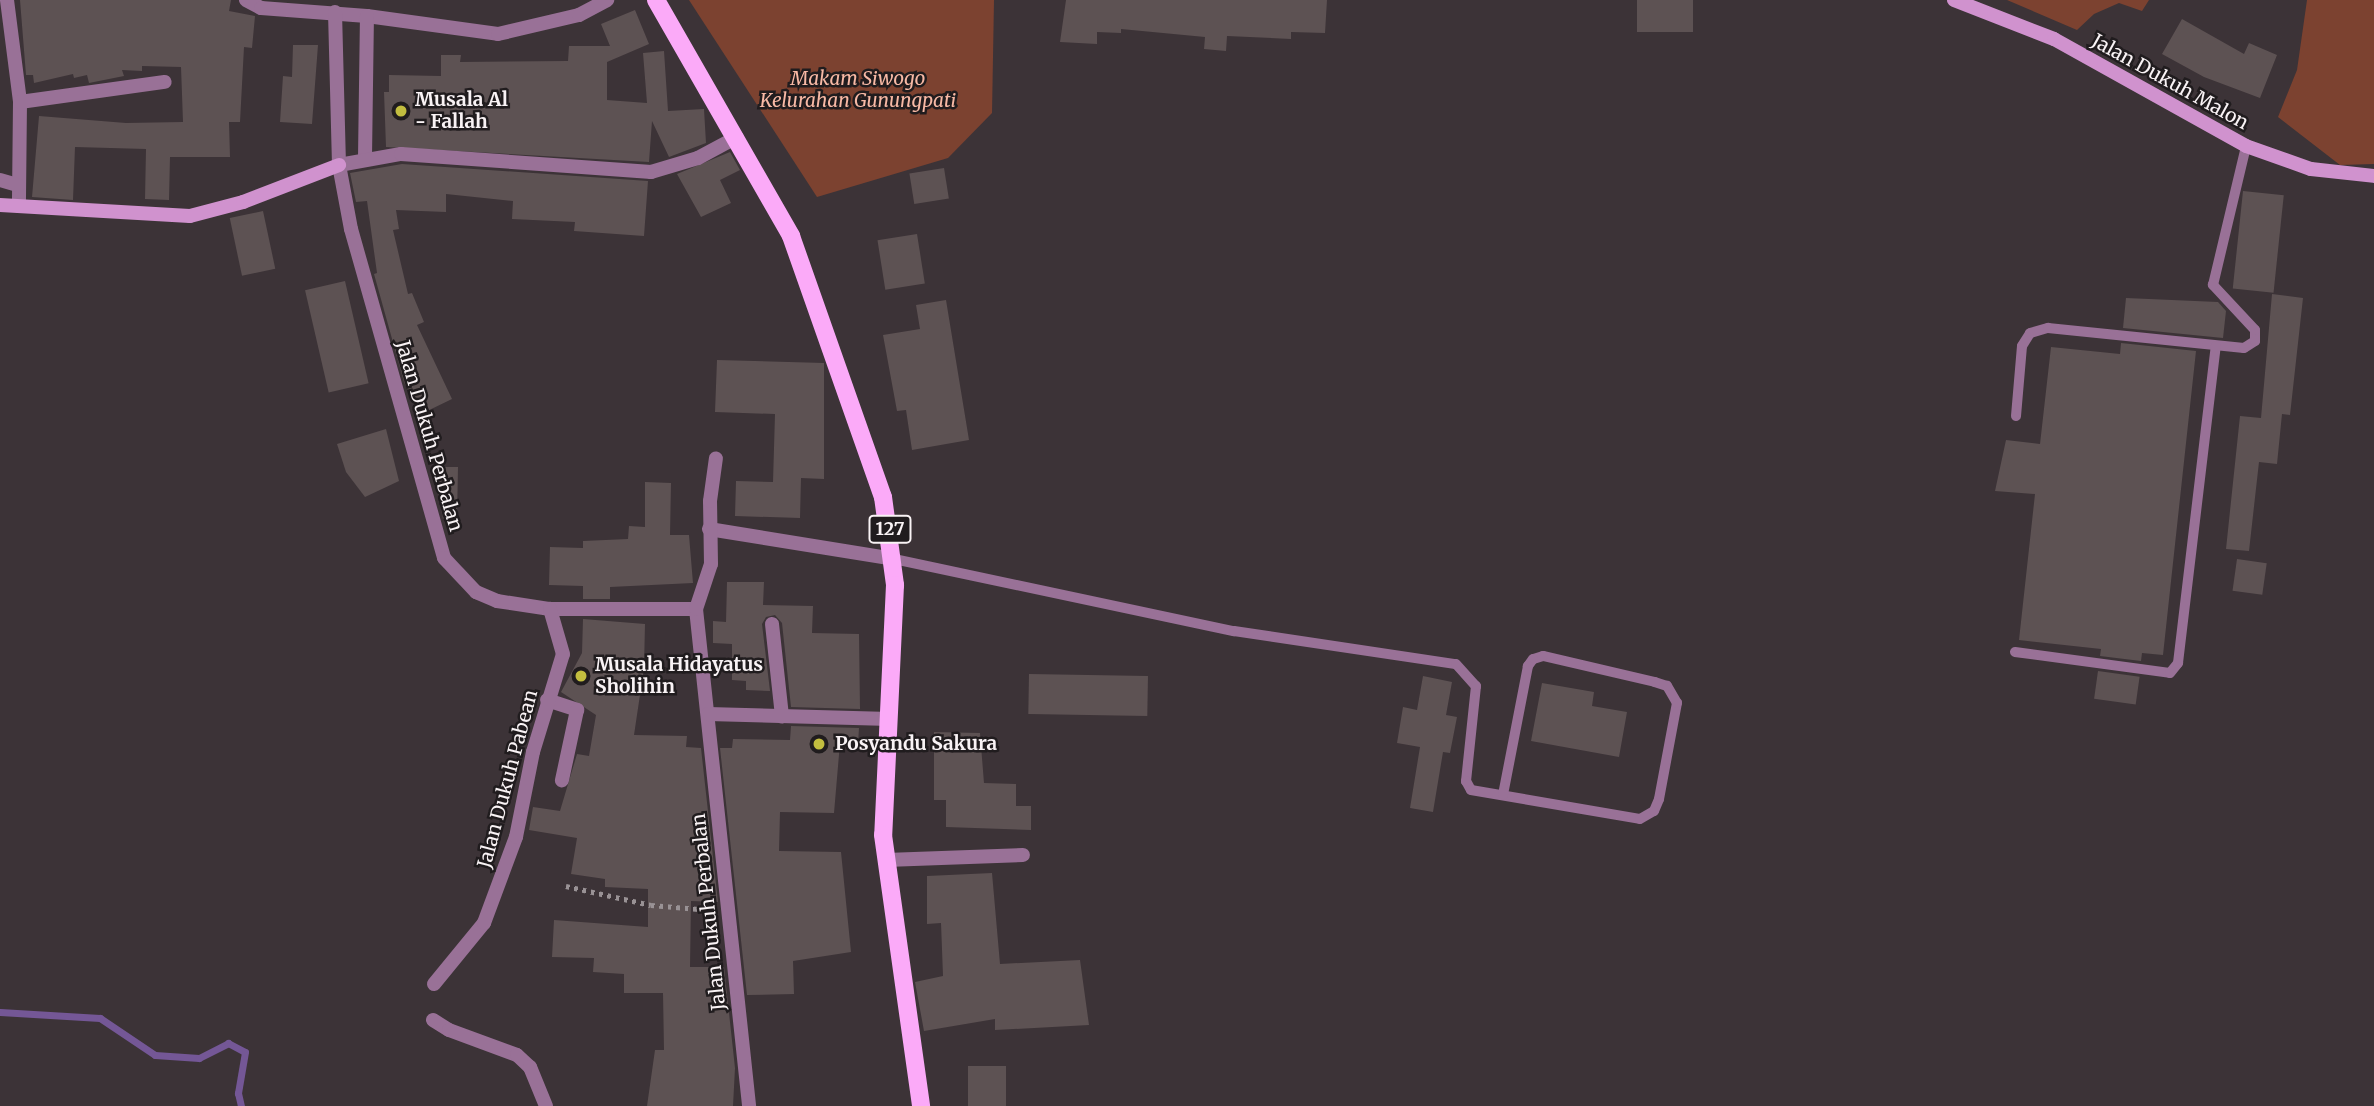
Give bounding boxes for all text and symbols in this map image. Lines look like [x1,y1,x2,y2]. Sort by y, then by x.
street label: Jalan Dukuh Malon [2088,29,2252,135]
park label: Makam Siwogo Kelurahan Gunungpati [760,68,956,112]
place label: Musala Al - Fallah [415,89,508,133]
marker: Musala Al - Fallah [393,103,409,119]
street label: Jalan Dukuh Perbalan [391,338,467,534]
road number: 127 [867,514,913,544]
place label: Musala Hidayatus Sholihin [595,654,763,698]
marker: Musala Hidayatus Sholihin [573,668,589,684]
street label: Jalan Dukuh Pabean [473,687,543,871]
place label: Posyandu Sakura [835,733,997,755]
marker: Posyandu Sakura [809,734,829,754]
street label: Jalan Dukuh Perbalan [687,813,731,1011]

